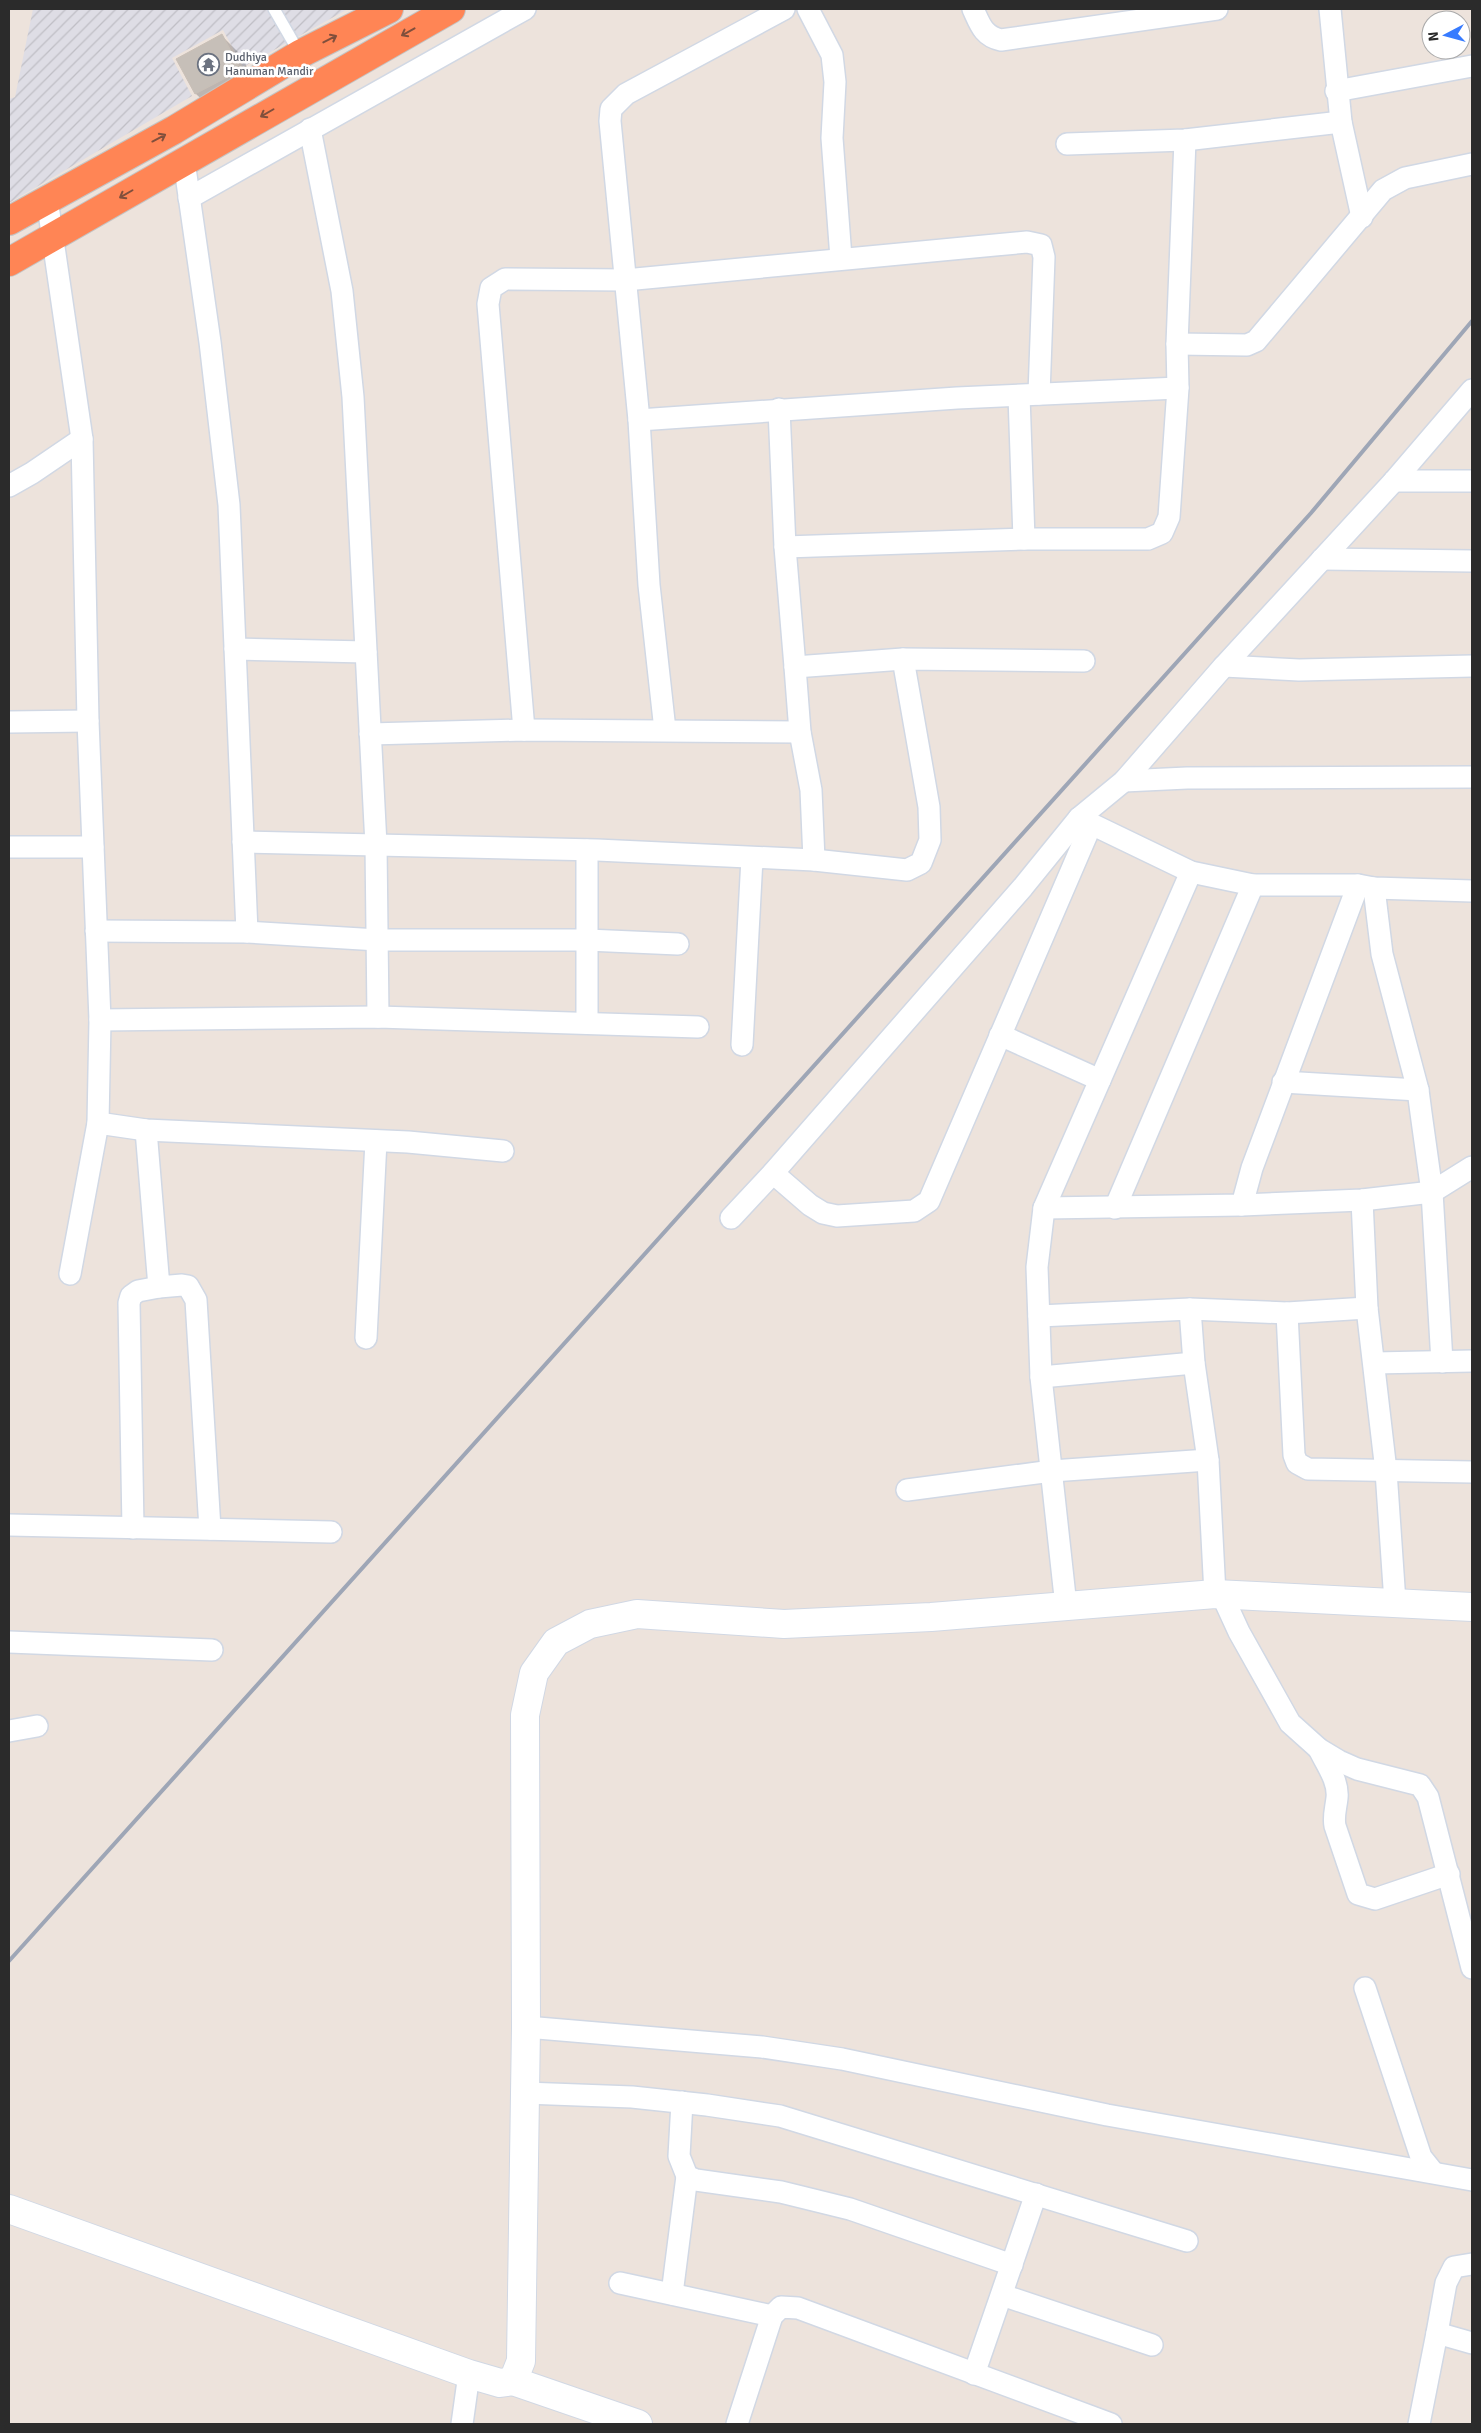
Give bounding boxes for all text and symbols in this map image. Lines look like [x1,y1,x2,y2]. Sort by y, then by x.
north arrow [1421,10,1471,60]
one-way arrow [401,28,416,38]
text: N [1425,31,1443,42]
one-way arrow [322,34,337,44]
place label: Dudhiya Hanuman Mandir [225,50,314,79]
temple icon: Dudhiya Hanuman Mandir [197,52,221,76]
one-way arrow [260,109,275,118]
one-way arrow [151,133,166,143]
one-way arrow [120,190,134,200]

